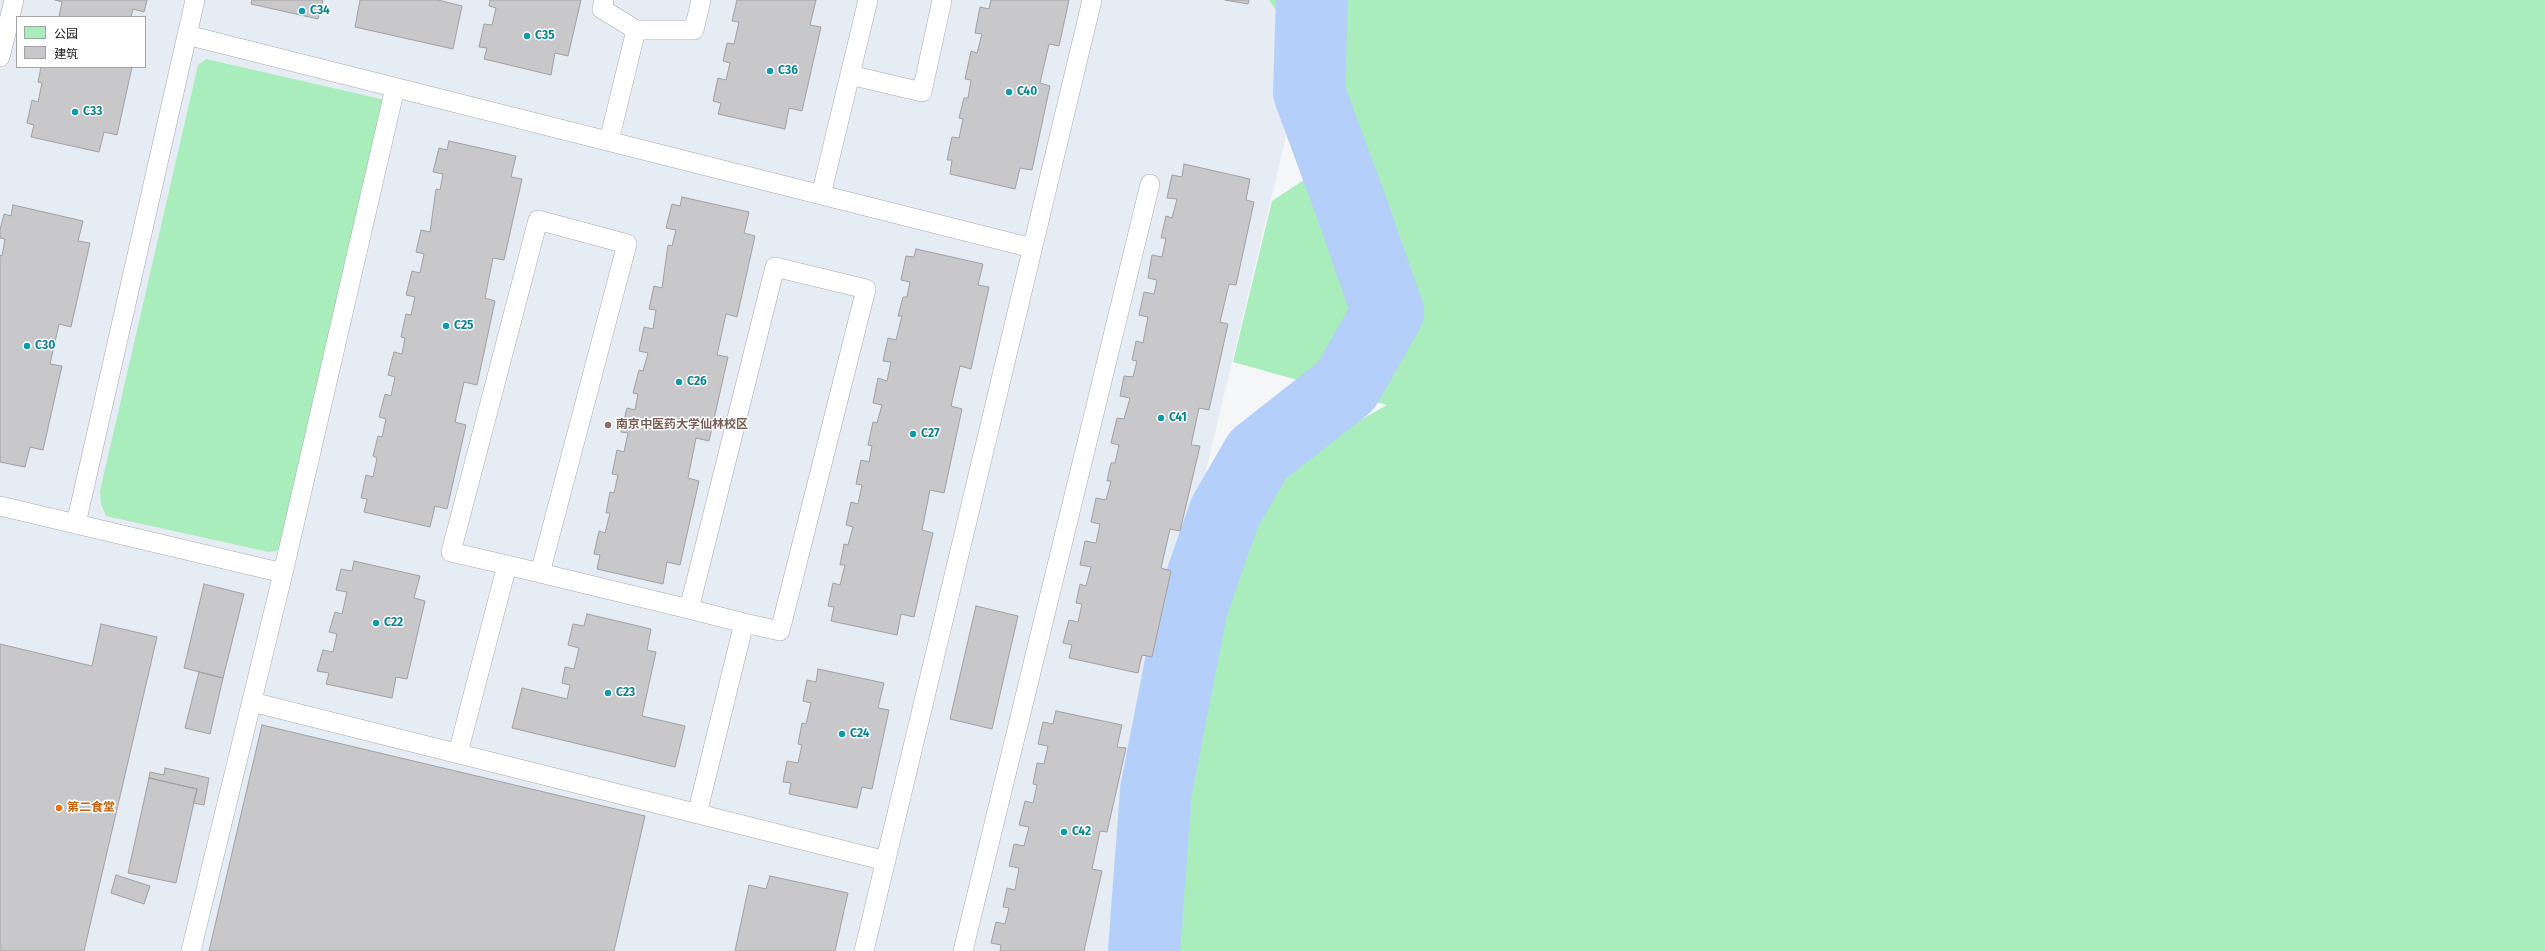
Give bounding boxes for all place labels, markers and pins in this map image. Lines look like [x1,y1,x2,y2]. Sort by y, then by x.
place label: C34 [310,4,330,18]
marker: C34 [297,6,307,16]
place label: C35 [535,29,555,43]
marker: C35 [522,31,532,41]
place label: C36 [778,64,798,78]
marker: C36 [765,66,775,76]
place label: C40 [1017,85,1037,99]
marker: C40 [1004,87,1014,97]
place label: C33 [83,105,102,119]
marker: C33 [70,107,80,117]
place label: C25 [454,319,474,333]
marker: C25 [441,321,451,331]
place label: C30 [35,339,55,353]
marker: C30 [22,341,32,351]
place label: C26 [687,375,707,389]
marker: C26 [674,377,684,387]
place label: C41 [1169,411,1187,425]
marker: C41 [1156,413,1166,423]
place label: 南京中医药大学仙林校区 [616,418,748,432]
marker: 南京中医药大学仙林校区 [603,420,613,430]
place label: C27 [921,427,940,441]
marker: C27 [908,429,918,439]
place label: C22 [384,616,403,630]
marker: C22 [371,618,381,628]
place label: C23 [616,686,635,700]
marker: C23 [603,688,613,698]
place label: C24 [850,727,870,741]
marker: C24 [837,729,847,739]
place label: 第二食堂 [67,801,115,815]
marker: 第二食堂 [54,803,64,813]
place label: C42 [1072,825,1091,839]
marker: C42 [1059,827,1069,837]

